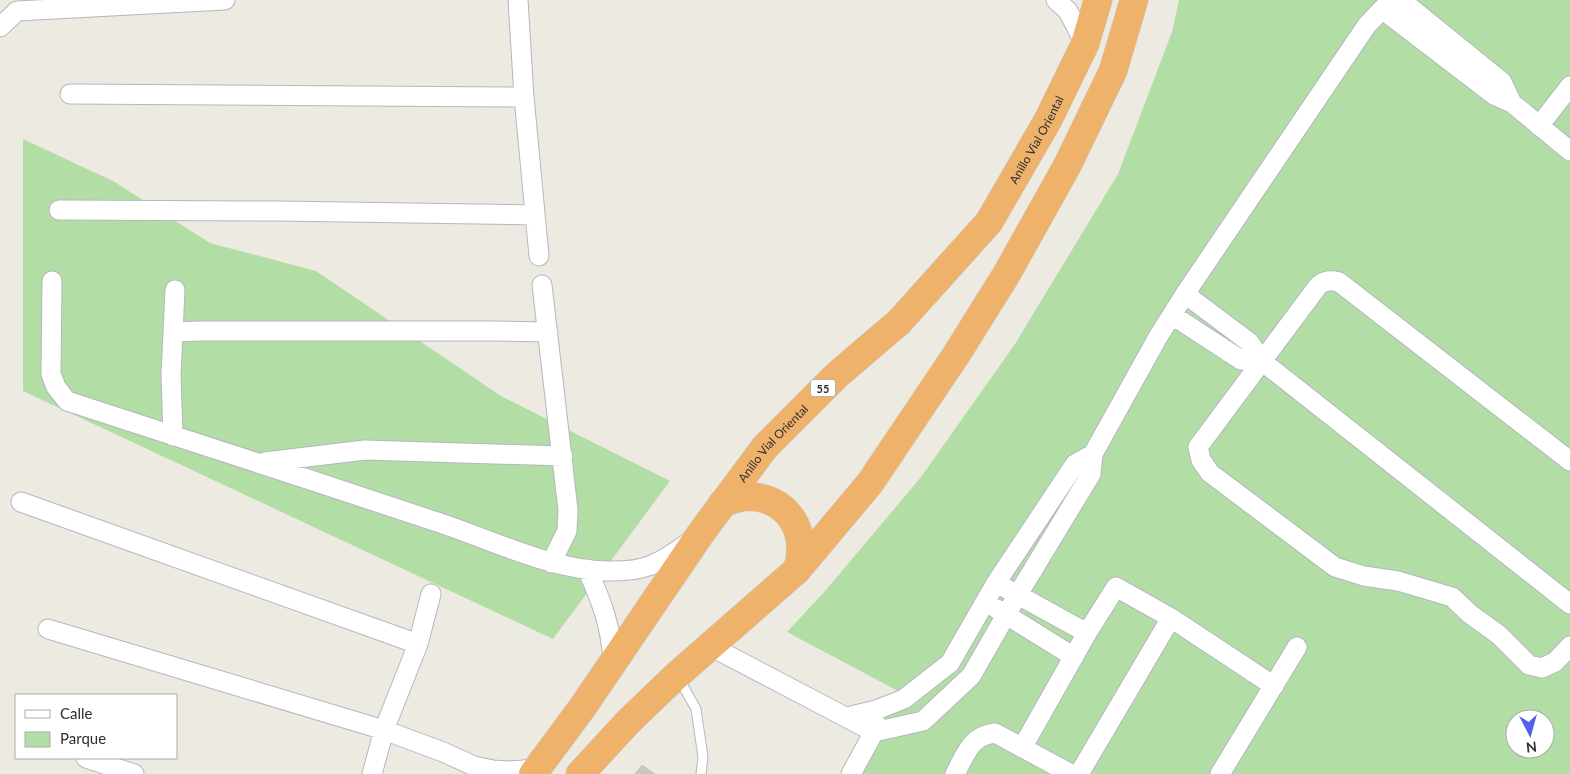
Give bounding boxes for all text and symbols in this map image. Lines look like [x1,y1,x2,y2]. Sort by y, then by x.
street label: Anillo Vial Oriental [1005,93,1066,186]
road number: 55 [810,379,836,396]
street label: Anillo Vial Oriental [734,401,811,485]
legend [15,694,178,759]
text: Calle [60,704,93,722]
north arrow [1505,709,1555,759]
text: Parque [60,729,106,747]
text: N [1525,738,1538,756]

